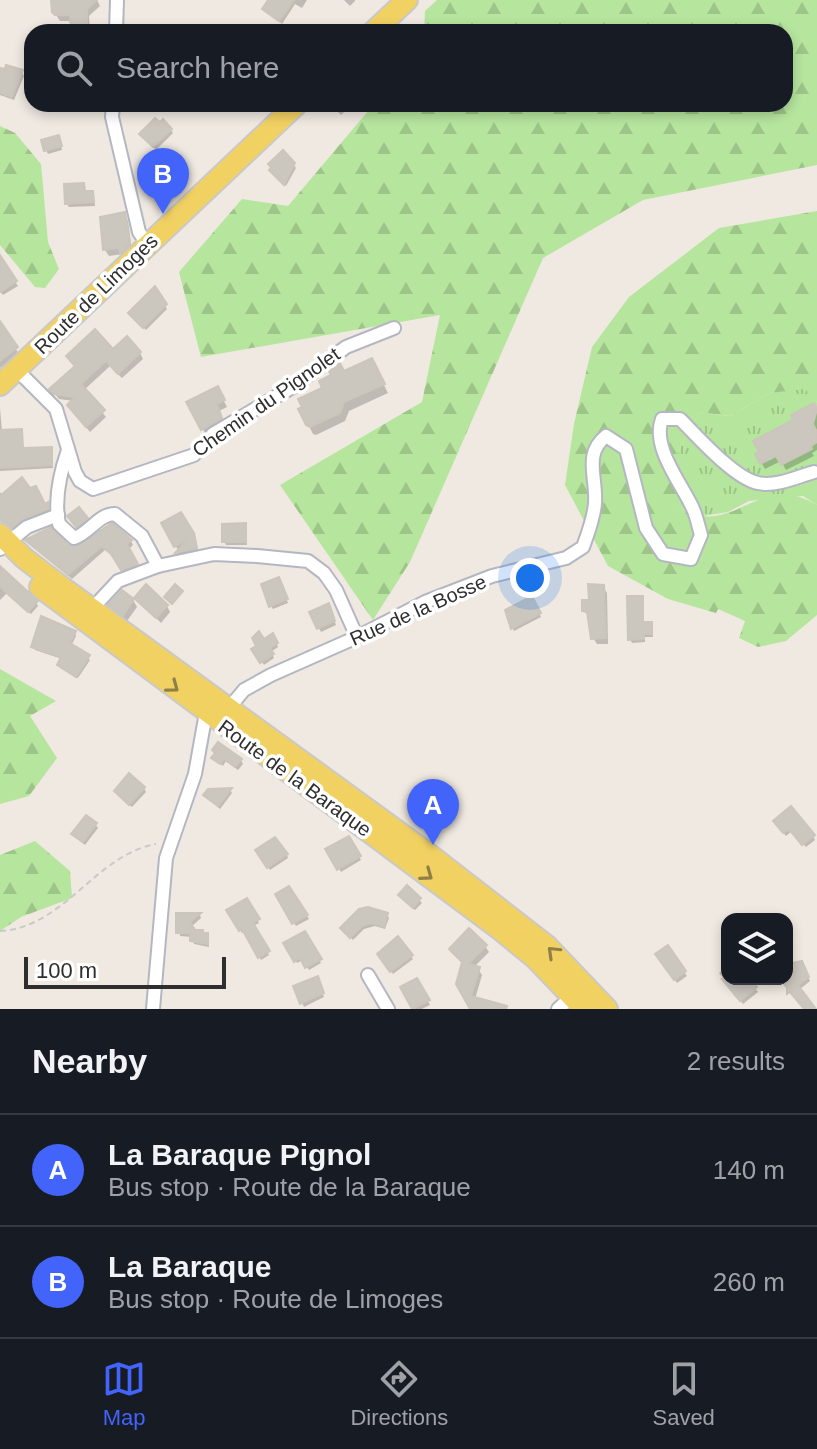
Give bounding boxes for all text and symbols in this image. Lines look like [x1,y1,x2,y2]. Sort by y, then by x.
search box [24,24,793,112]
icon: search [52,46,96,90]
text: Search here [116,51,279,84]
pin: B [137,148,189,214]
street label: Route de Limoges [30,230,162,358]
street label: Chemin du Pignolet [188,343,344,461]
your location [510,558,550,598]
street label: Rue de la Bosse [346,570,490,650]
one-way arrow [164,678,178,692]
street label: Route de la Baraque [214,715,376,841]
pin: A [407,779,459,845]
one-way arrow [418,865,432,880]
map controls [721,913,793,985]
button: layers [721,913,793,985]
one-way arrow [548,947,562,962]
scale bar [24,953,226,989]
text: 100 m [36,958,97,983]
text: Nearby [32,1042,147,1080]
text: 2 results [687,1046,785,1076]
text: La Baraque Pignol [108,1138,371,1171]
text: A [49,1155,67,1185]
text: 140 m [713,1155,785,1185]
text: Bus stop · Route de la Baraque [108,1172,471,1202]
text: La Baraque [108,1250,271,1283]
text: B [49,1267,67,1297]
text: 260 m [713,1267,785,1297]
text: Bus stop · Route de Limoges [108,1284,443,1314]
tab: Map [102,1357,146,1431]
tab: Directions [350,1357,448,1431]
tab: Saved [652,1357,715,1431]

